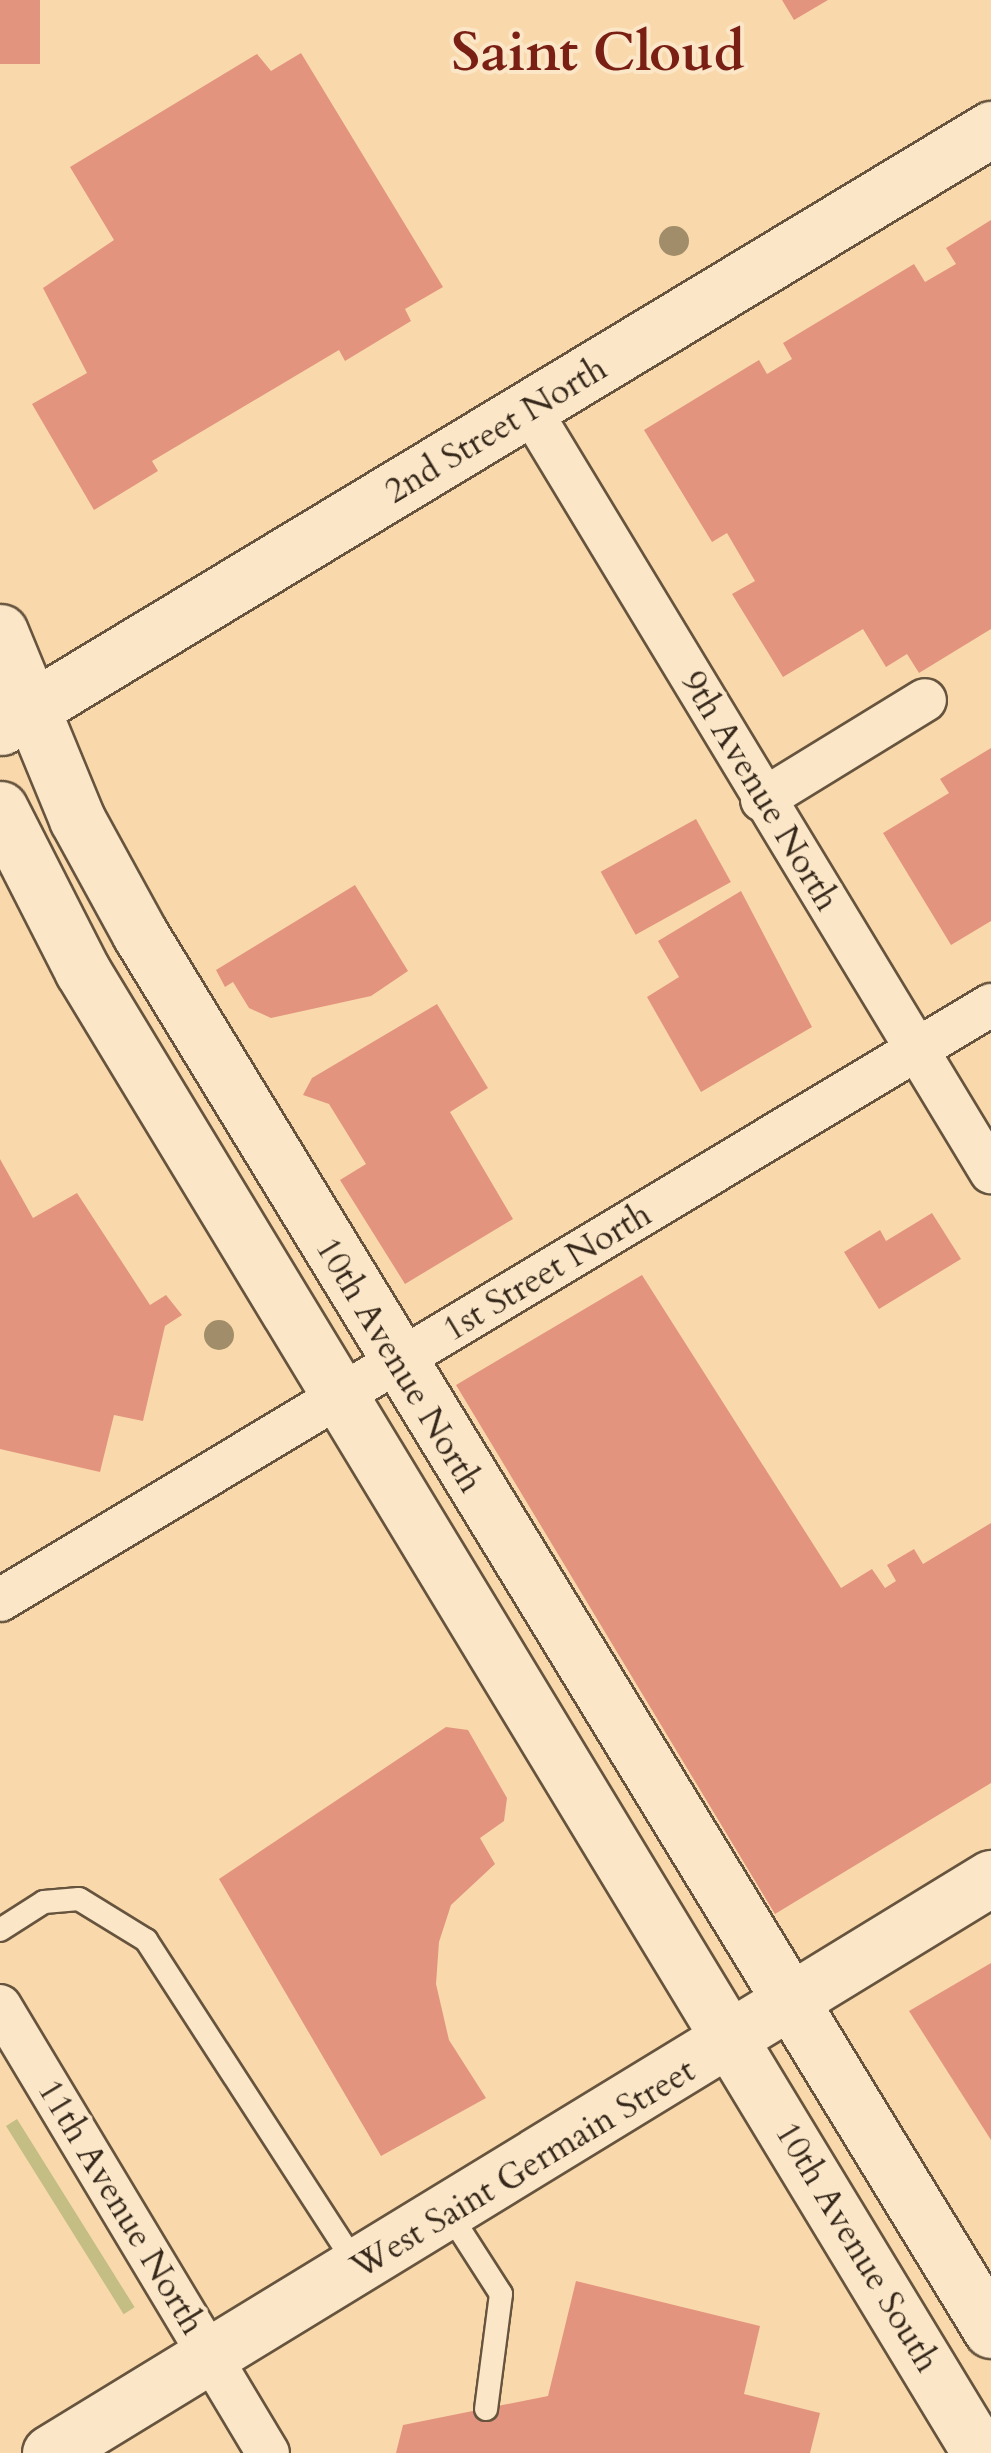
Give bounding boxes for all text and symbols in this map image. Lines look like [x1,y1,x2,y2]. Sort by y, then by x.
district label: Saint Cloud [451,21,745,87]
street label: 2nd Street North [378,347,614,513]
street label: 9th Avenue North [672,663,848,919]
street label: 1st Street North [435,1193,659,1351]
street label: 10th Avenue North [306,1230,492,1500]
street label: West Saint Germain Street [343,2050,703,2288]
street label: 11th Avenue North [28,2072,214,2342]
street label: 10th Avenue South [766,2114,948,2380]

